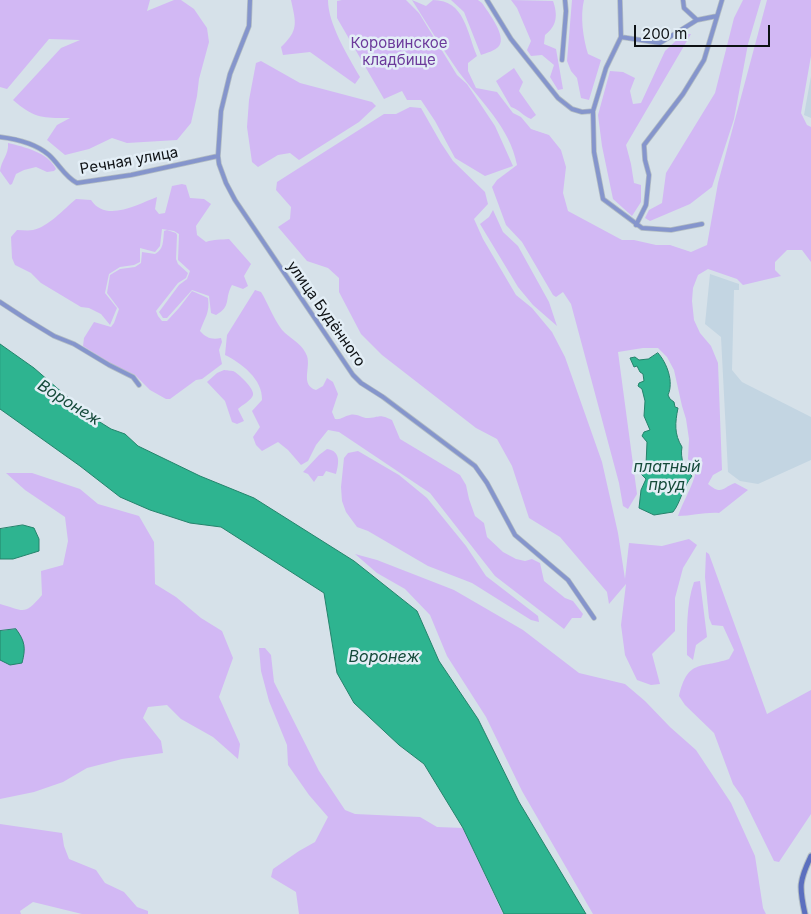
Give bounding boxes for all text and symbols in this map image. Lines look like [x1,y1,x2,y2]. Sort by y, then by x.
scale bar [636,15,772,47]
text: 200 m [642,24,687,43]
park label: Коровинское кладбище [351,34,447,69]
street label: Речная улица [78,143,180,179]
street label: улица Будённого [283,258,369,370]
water label: Воронеж [34,376,104,430]
water label: платный пруд [634,457,700,495]
water label: Воронеж [349,647,419,667]

